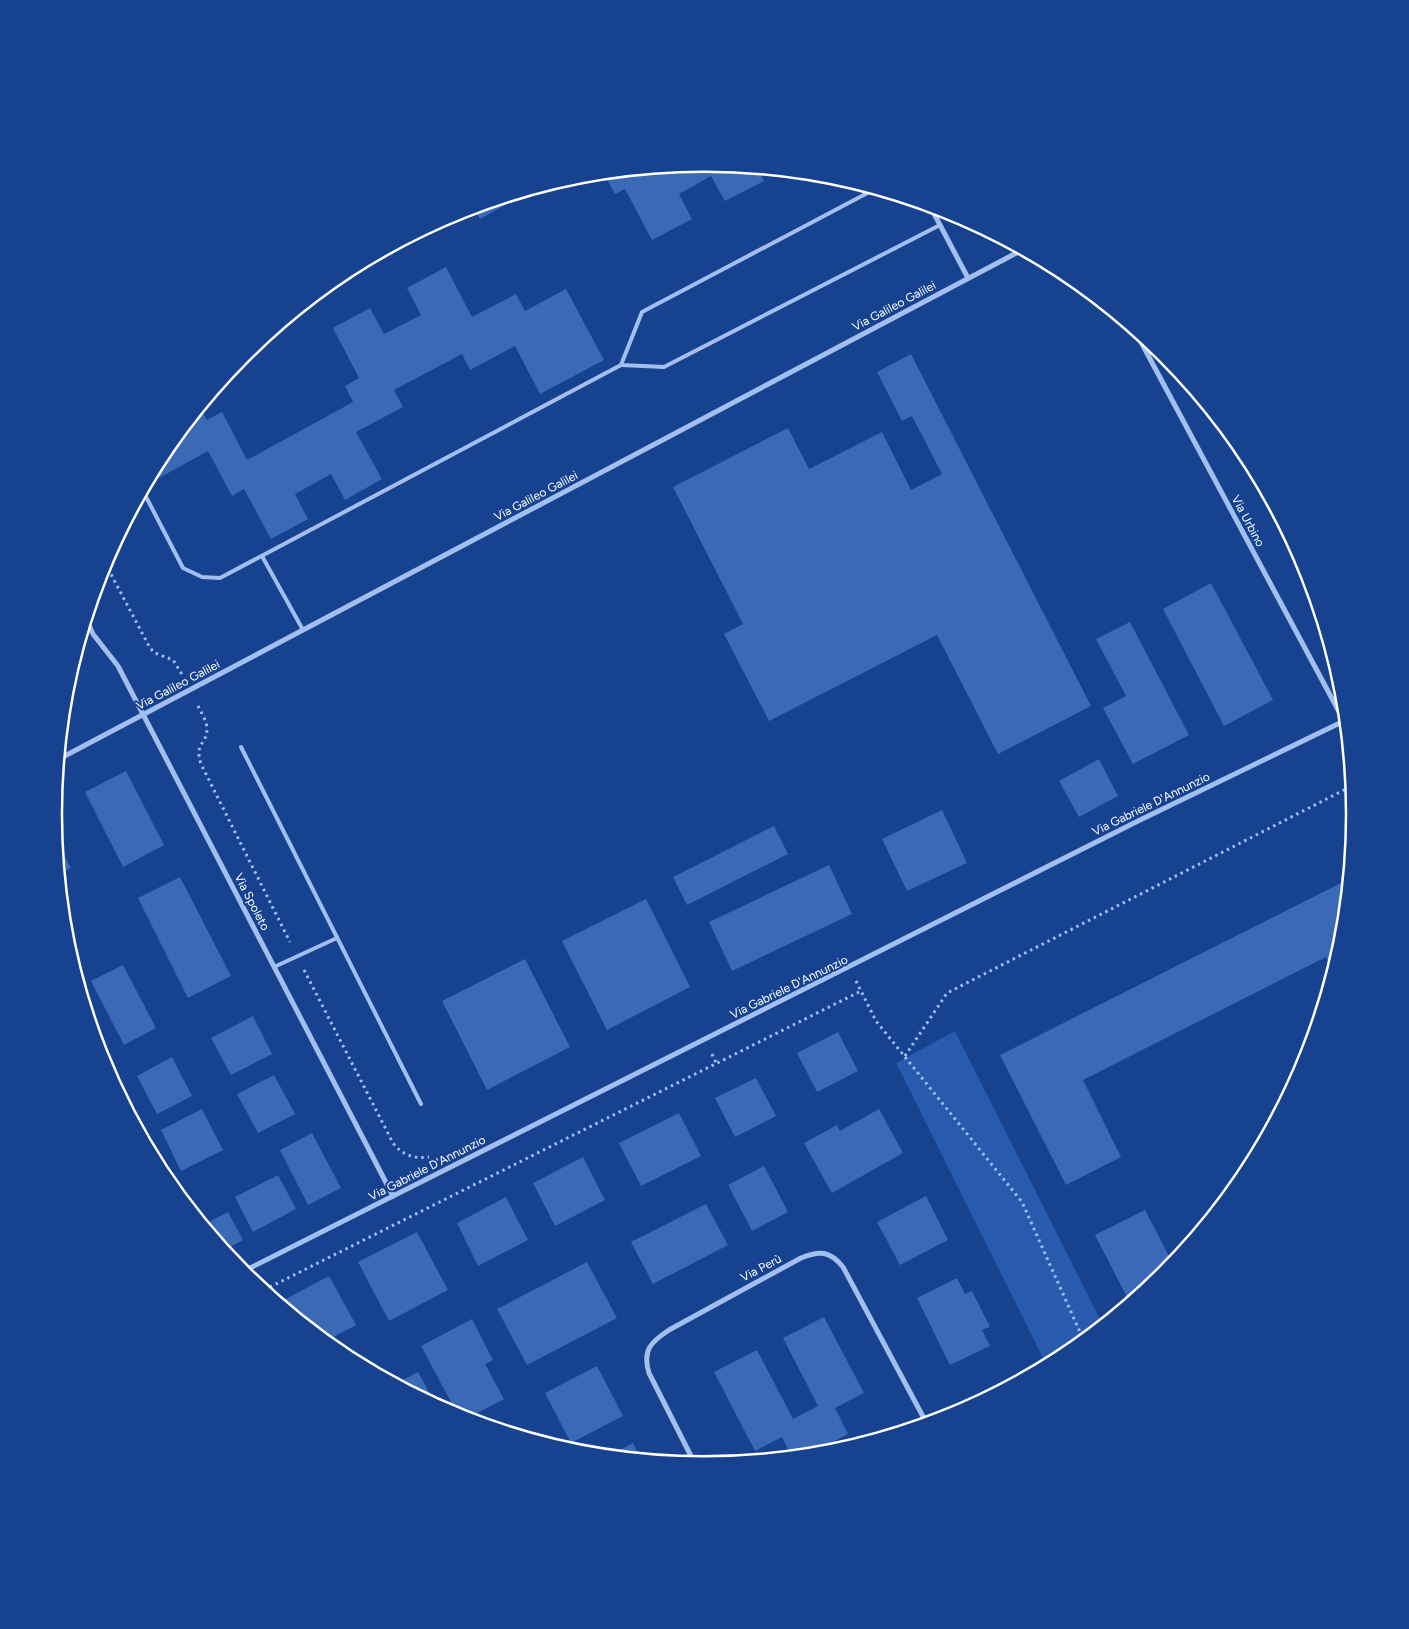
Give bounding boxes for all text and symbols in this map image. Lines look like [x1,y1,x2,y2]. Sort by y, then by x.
street label: Via Galileo Galilei [850,278,938,334]
street label: Via Galileo Galilei [492,468,580,524]
street label: Via Urbino [1229,493,1267,549]
street label: Via Galileo Galilei [134,657,222,713]
street label: Via Gabriele D'Annunzio [1090,769,1212,839]
street label: Via Spoleto [232,871,272,933]
street label: Via Gabriele D'Annunzio [728,952,850,1022]
street label: Via Gabriele D'Annunzio [366,1132,488,1204]
street label: Via Perù [738,1251,784,1285]

